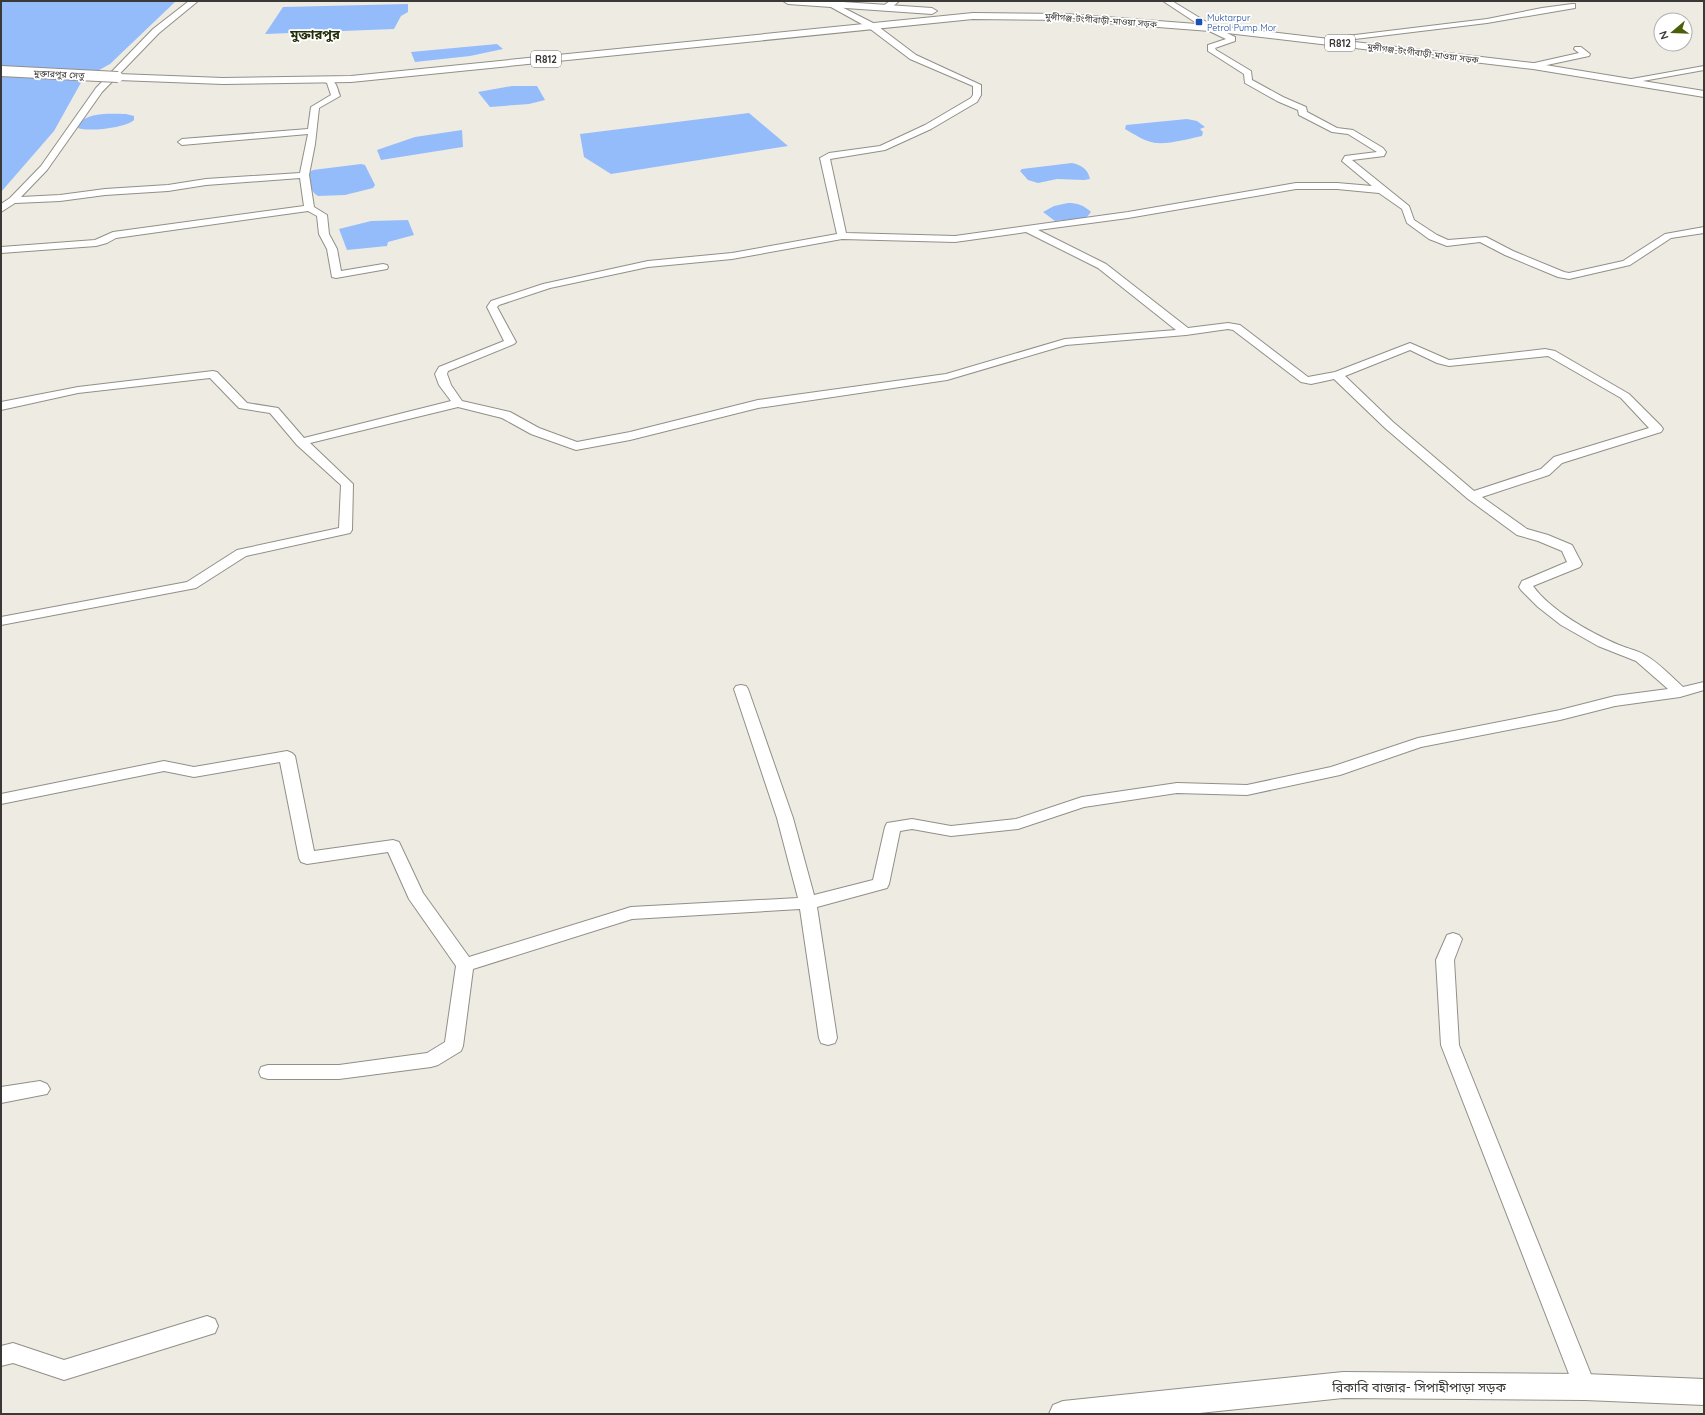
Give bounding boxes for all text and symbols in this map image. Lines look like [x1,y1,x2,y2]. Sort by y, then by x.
street label: মুন্সীগঞ্জ-টংগীবাড়ী-মাওয়া সড়ক [1044,11,1158,30]
place label: Muktarpur Petrol Pump Mor [1207,12,1277,33]
north arrow [1653,12,1693,52]
marker: Muktarpur Petrol Pump Mor [1194,17,1204,27]
district label: মুক্তারপুর [289,26,340,43]
text: N [1656,29,1671,41]
road number: R812 [1325,35,1355,51]
street label: মুন্সীগঞ্জ-টংগীবাড়ী-মাওয়া সড়ক [1366,41,1480,66]
road number: R812 [531,51,561,67]
street label: মুক্তারপুর সেতু [32,67,85,82]
street label: রিকাবি বাজার- সিপাহীপাড়া সড়ক [1331,1379,1506,1395]

